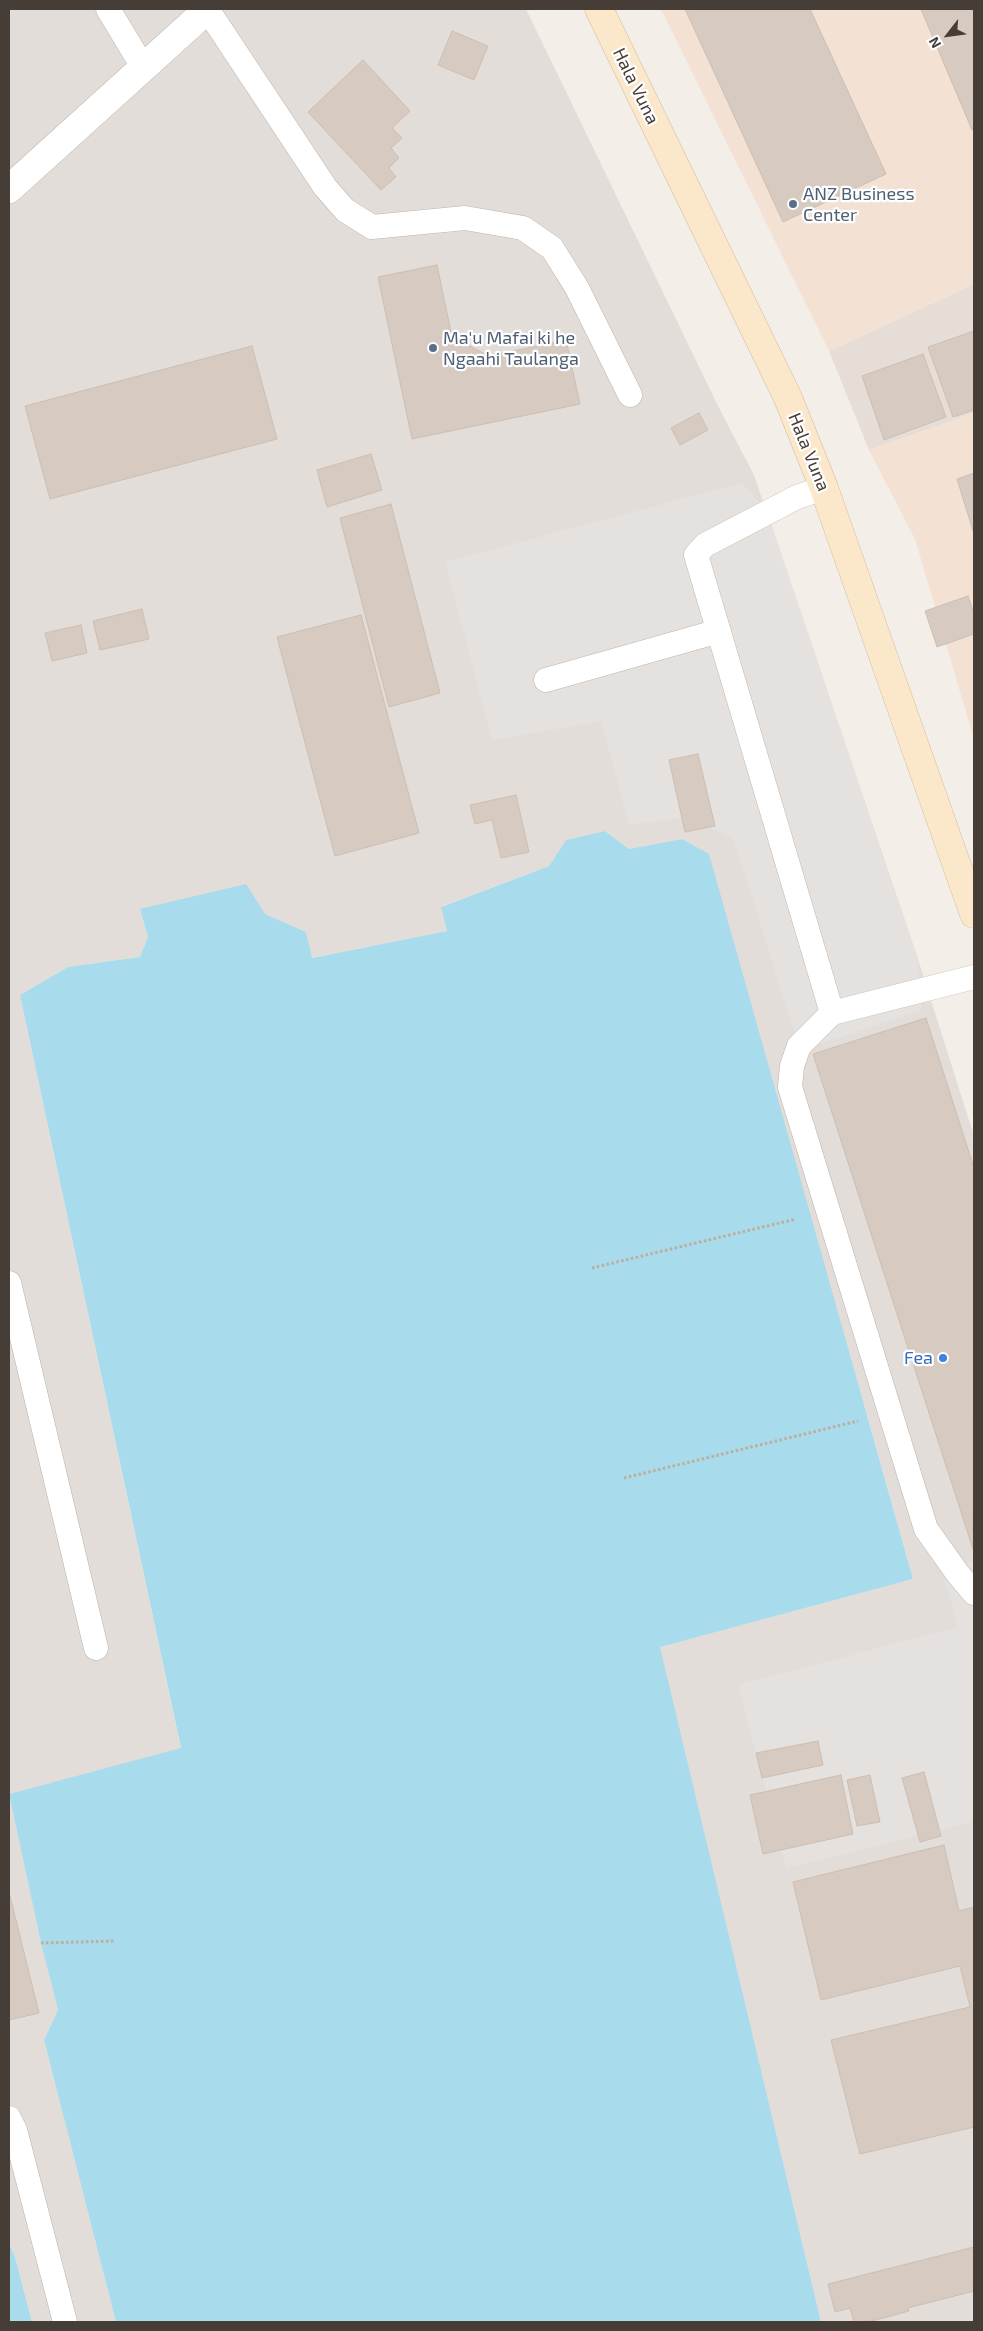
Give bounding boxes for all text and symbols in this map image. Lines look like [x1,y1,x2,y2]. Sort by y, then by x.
north arrow [923,10,973,60]
text: N [925,34,944,51]
street label: Hala Vuna [608,44,664,128]
place label: ANZ Business Center [803,183,915,225]
marker: ANZ Business Center [787,198,799,210]
place label: Ma'u Mafai ki he Ngaahi Taulanga [443,327,579,369]
marker: Ma'u Mafai ki he Ngaahi Taulanga [427,342,439,354]
street label: Hala Vuna [784,410,834,494]
place label: Fea [904,1347,933,1369]
marker: Fea [937,1352,949,1364]

